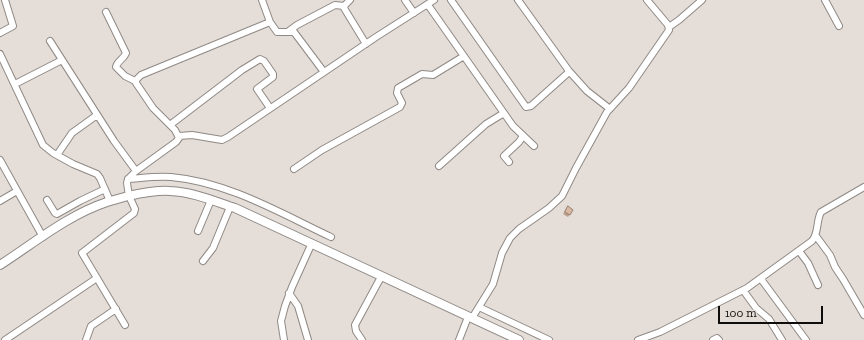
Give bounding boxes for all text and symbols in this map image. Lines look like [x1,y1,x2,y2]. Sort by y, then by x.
scale bar [720,298,825,324]
text: 100 m [725,306,757,320]

